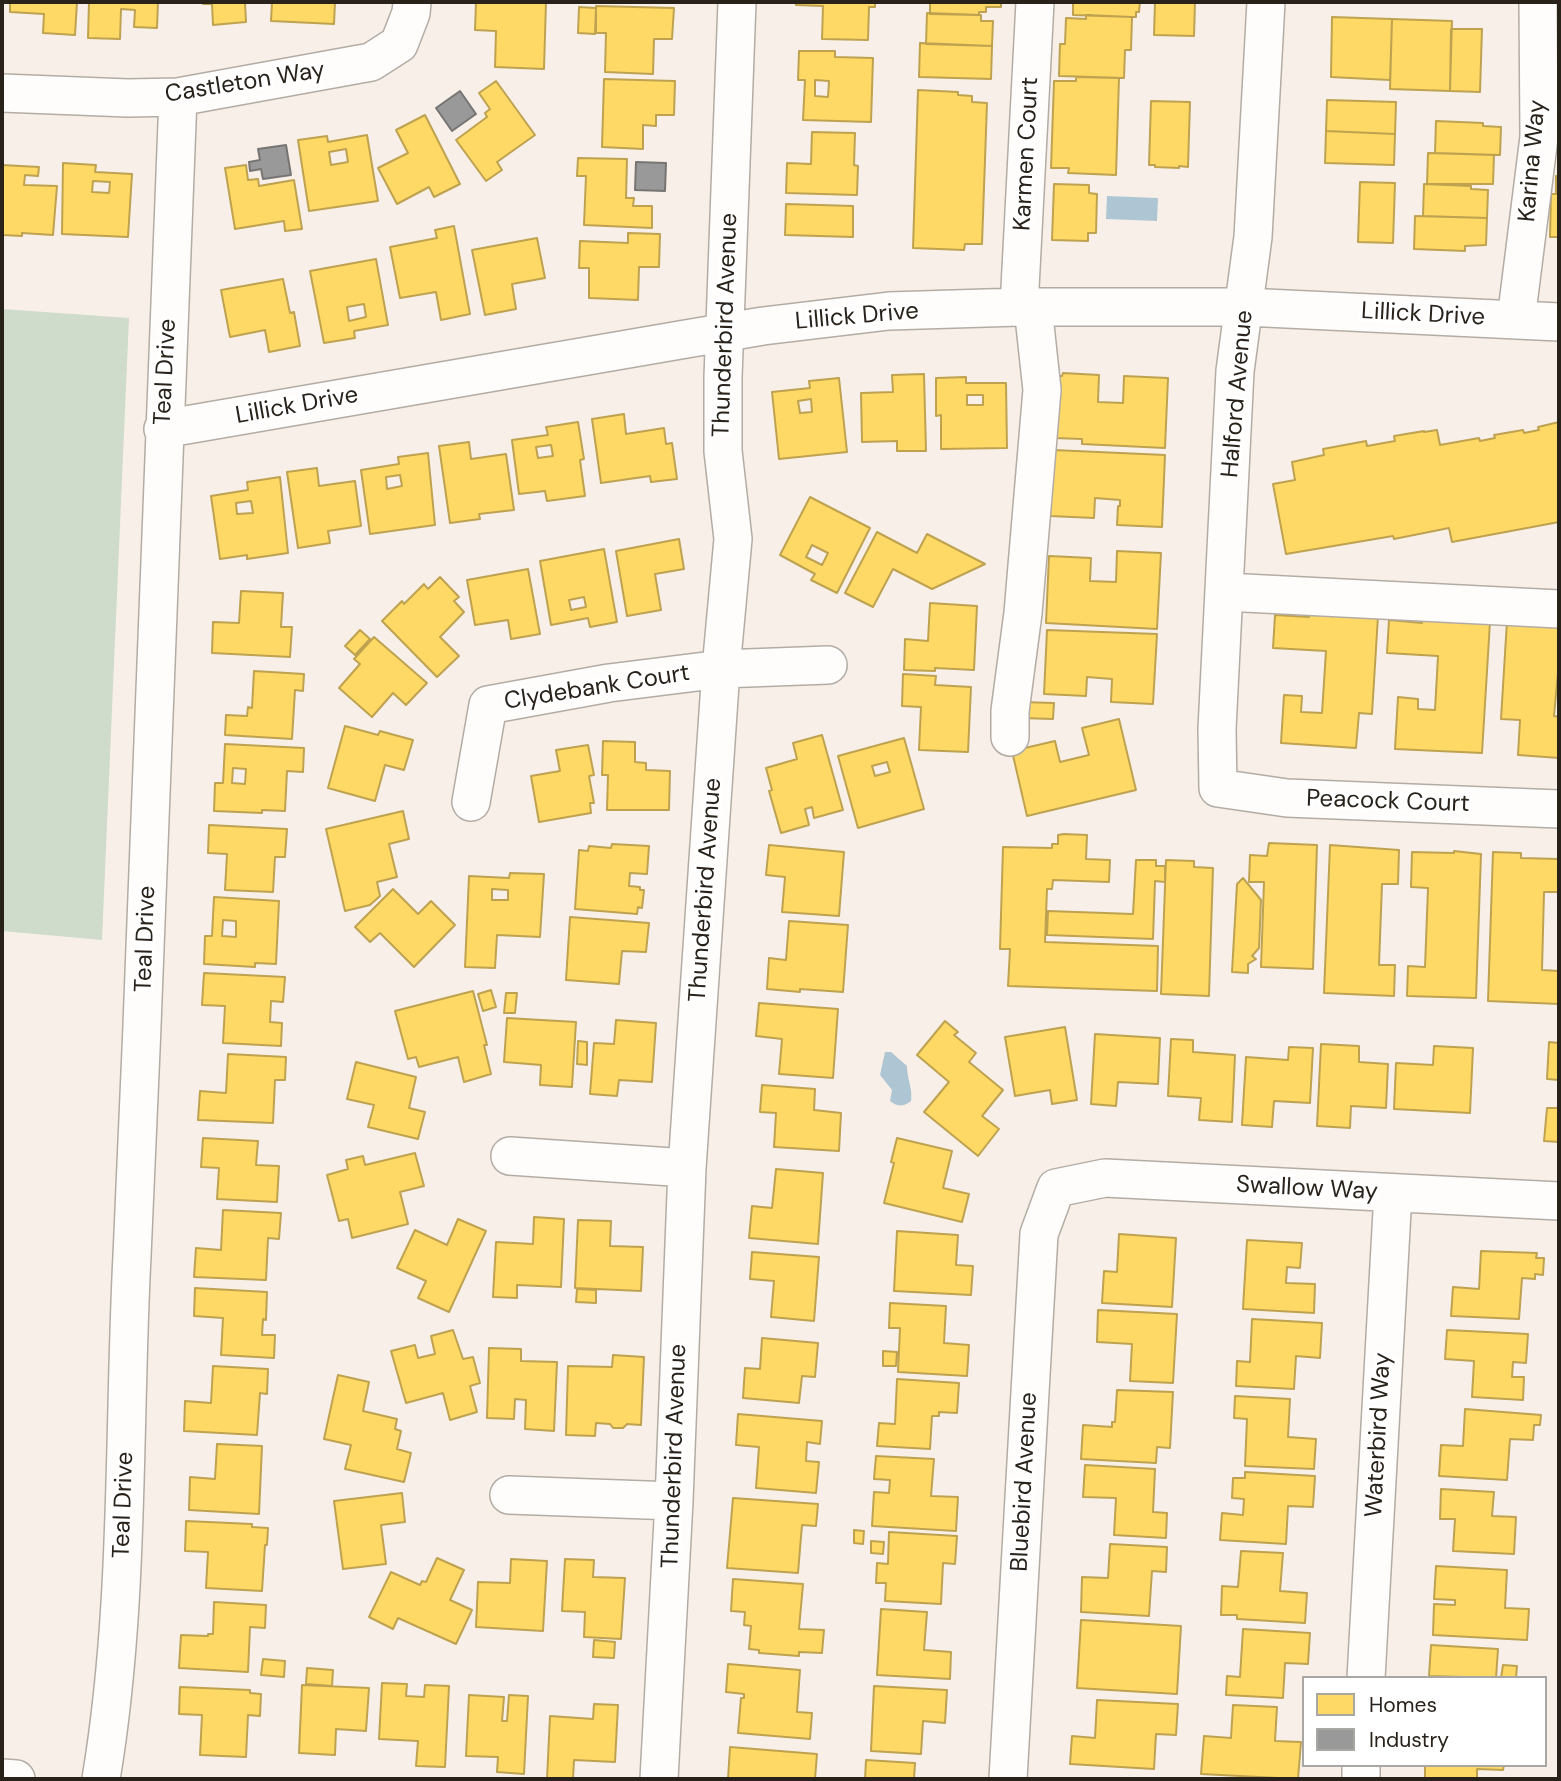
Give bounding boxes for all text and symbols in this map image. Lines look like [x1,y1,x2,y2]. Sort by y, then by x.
street label: Castleton Way [163,56,327,110]
street label: Karmen Court [1009,76,1045,232]
street label: Karina Way [1513,99,1553,223]
street label: Thunderbird Avenue [708,212,744,438]
street label: Lillick Drive [794,297,920,337]
street label: Lillick Drive [1360,297,1486,333]
street label: Halford Avenue [1216,309,1260,479]
street label: Teal Drive [149,318,183,426]
street label: Lillick Drive [233,381,361,431]
street label: Clydebank Court [502,659,692,717]
street label: Thunderbird Avenue [684,777,728,1003]
street label: Peacock Court [1306,785,1470,819]
street label: Teal Drive [130,885,162,993]
street label: Swallow Way [1235,1171,1379,1207]
street label: Thunderbird Avenue [657,1343,693,1569]
street label: Waterbird Way [1360,1352,1398,1518]
street label: Bluebird Avenue [1006,1392,1044,1572]
street label: Teal Drive [108,1451,140,1559]
legend [1302,1676,1547,1767]
text: Homes [1369,1691,1437,1719]
text: Industry [1369,1726,1449,1754]

